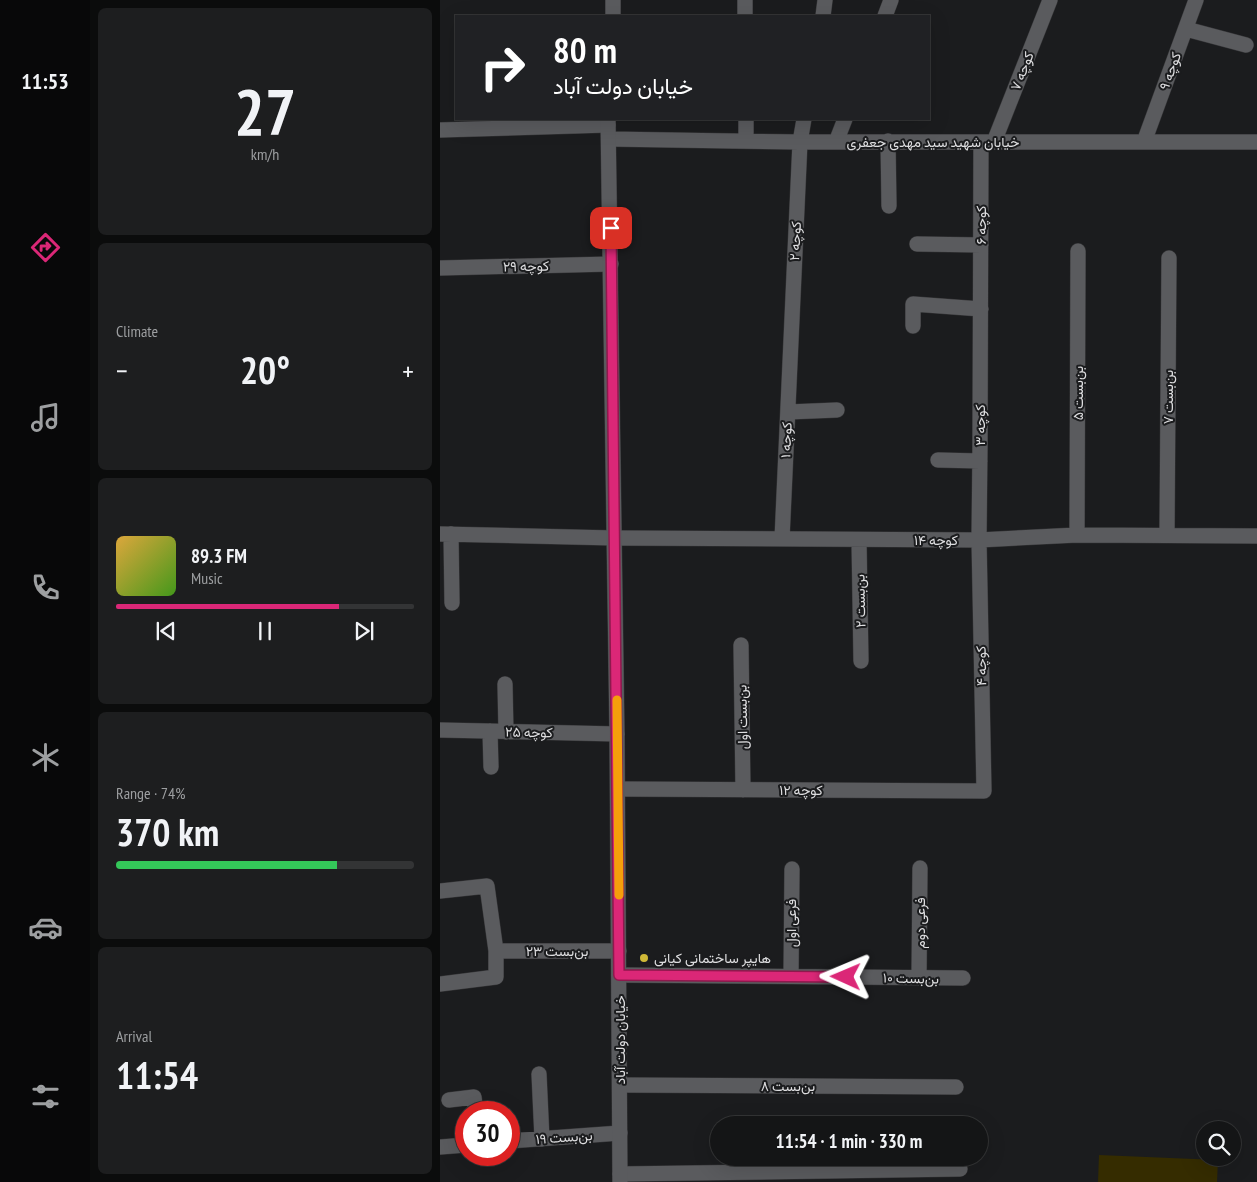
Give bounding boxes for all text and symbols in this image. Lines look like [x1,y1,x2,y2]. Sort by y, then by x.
text: 80 m [553,27,617,73]
icon: right [470,35,535,100]
street label: کوچه ۷ [1006,49,1039,93]
street label: کوچه ۹ [1155,50,1186,93]
text: 11:53 [21,67,69,95]
text: 27 [234,69,296,153]
text: خیابان دولت آباد [553,72,693,100]
street label: خیابان شهید سید مهدی جعفری [847,133,1019,151]
text: km/h [251,144,279,164]
street label: کوچه ۶ [972,206,991,244]
pin [590,207,632,249]
icon: arrive [597,214,625,242]
street label: کوچه ۲ [785,221,806,261]
icon: directions [28,230,63,265]
street label: کوچه ۲۹ [503,257,549,276]
text: Climate [116,321,158,341]
text: 20° [240,345,290,394]
text: − [116,352,128,389]
text: + [402,352,414,389]
street label: بن‌بست ۵ [1069,366,1087,420]
street label: بن‌بست ۷ [1159,370,1177,424]
icon: music [28,400,63,435]
street label: کوچه ۳ [971,404,990,446]
street label: کوچه ۱ [776,422,797,458]
street label: کوچه ۱۴ [914,531,958,550]
text: 89.3 FM [191,544,247,568]
text: Music [191,568,223,588]
icon: phone [28,570,63,605]
street label: بن‌بست ۲ [851,574,869,628]
icon: previous [152,617,180,645]
icon: pause [251,617,279,645]
icon: next [350,617,378,645]
street label: کوچه ۴ [972,646,991,686]
street label: بن‌بست اول [732,685,753,749]
street label: کوچه ۲۵ [505,723,553,742]
icon: climate [28,740,63,775]
street label: کوچه ۱۲ [779,781,823,800]
text: Range · 74% [116,783,185,803]
text: 370 km [116,807,219,856]
street label: فرعی دوم [911,897,929,949]
street label: فرعی اول [782,899,801,947]
icon: car [28,910,63,945]
street label: بن‌بست ۲۳ [526,942,588,960]
place label: هایپر ساختمانی کیانی [654,949,771,968]
position arrow [819,950,871,1002]
marker: هایپر ساختمانی کیانی [638,952,650,964]
street label: بن‌بست ۱۰ [883,969,939,987]
street label: خیابان دولت آباد [611,995,629,1085]
text: Arrival [116,1026,152,1046]
text: 11:54 [116,1050,198,1099]
street label: بن‌بست ۸ [761,1077,815,1095]
icon: filters [28,1079,63,1114]
speed limit sign: 30 [455,1101,520,1166]
map controls [1196,1121,1241,1166]
button: search [1196,1121,1241,1166]
street label: بن‌بست ۱۹ [535,1126,593,1148]
text: 11:54 · 1 min · 330 m [776,1129,922,1153]

